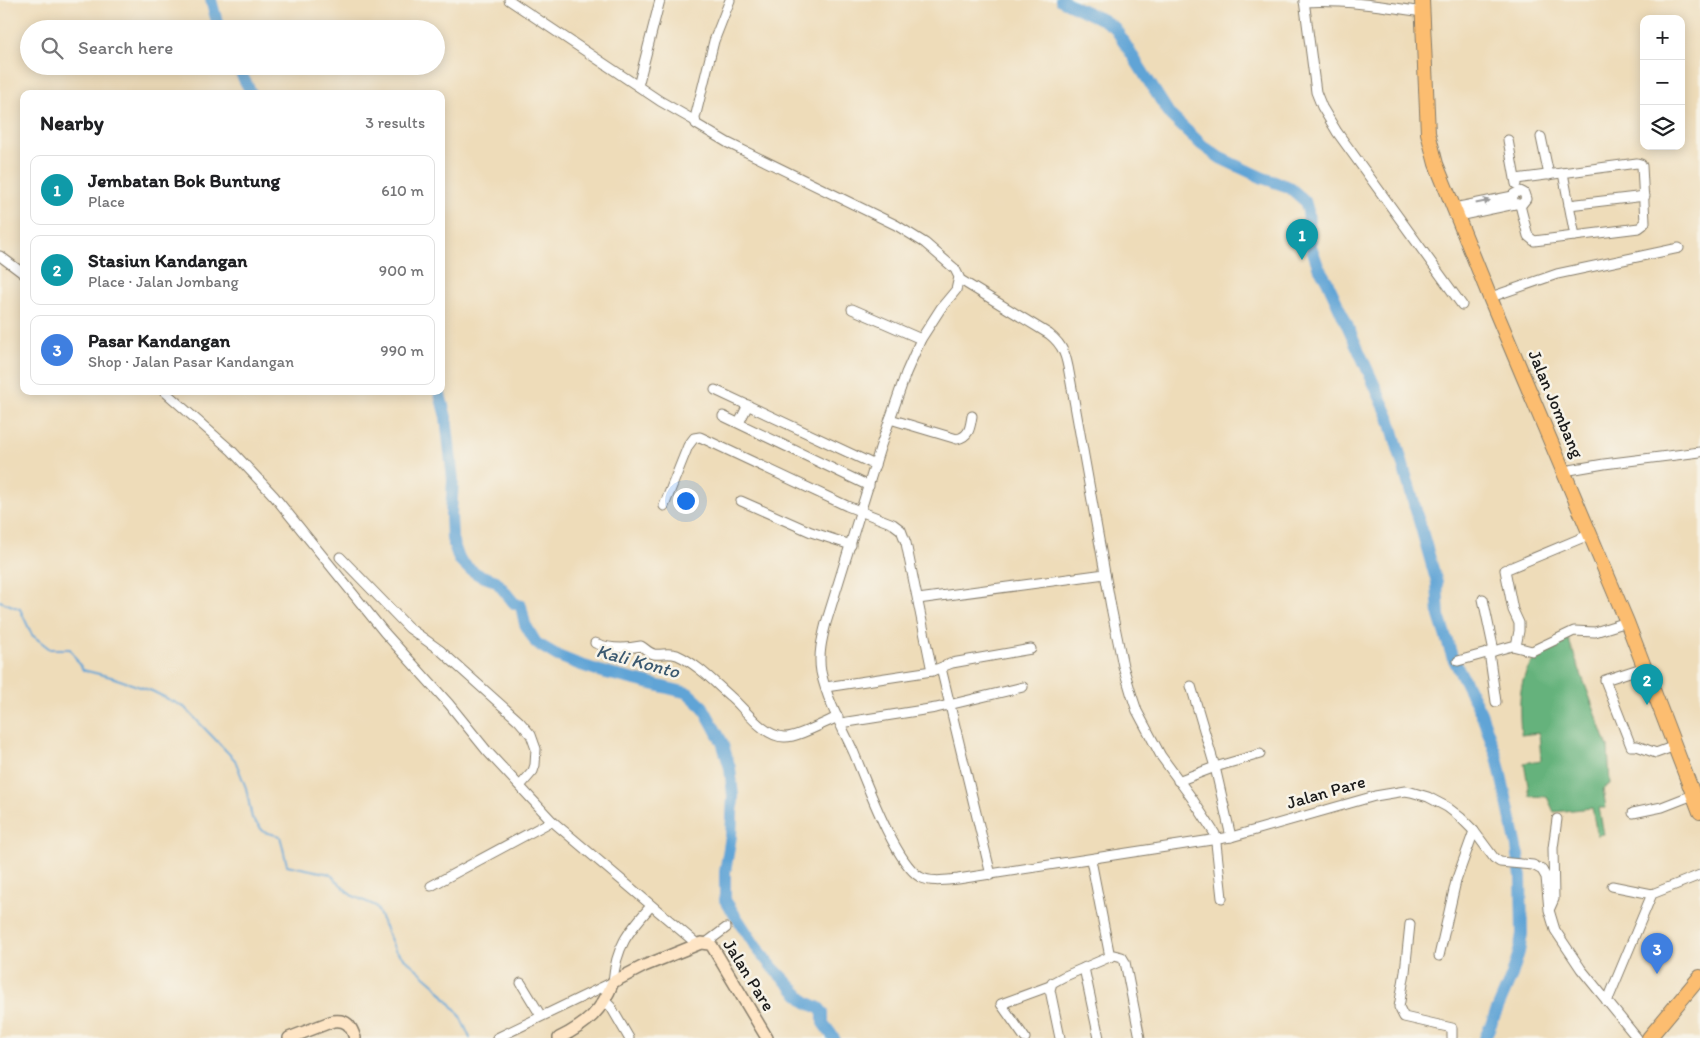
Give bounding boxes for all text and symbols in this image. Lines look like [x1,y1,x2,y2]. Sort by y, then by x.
map controls [1640,15,1685,150]
button: + [1640,15,1685,60]
search box [20,20,445,75]
icon: search [38,34,66,62]
text: Search here [78,36,173,59]
button: − [1640,60,1685,105]
button: layers [1640,105,1685,150]
text: Nearby [40,110,104,135]
text: 3 results [365,113,425,132]
text: Jembatan Bok Buntung [88,169,280,192]
text: 1 [53,181,61,200]
text: 610 m [381,181,424,200]
text: Place [88,192,125,211]
one-way arrow [1476,198,1491,206]
pin: 1 [1286,219,1318,260]
text: Stasiun Kandangan [88,249,247,272]
text: 2 [53,261,61,280]
text: 900 m [379,261,424,280]
text: Place · Jalan Jombang [88,272,239,291]
text: Pasar Kandangan [88,329,230,352]
text: 3 [53,341,61,360]
text: 990 m [380,341,424,360]
street label: Jalan Jombang [1523,347,1589,462]
text: Shop · Jalan Pasar Kandangan [88,352,294,371]
your location [673,488,699,514]
water label: Kali Konto [594,639,683,683]
pin: 2 [1631,664,1663,705]
street label: Jalan Pare [1284,770,1368,814]
pin: 3 [1641,933,1673,974]
street label: Jalan Pare [718,935,780,1015]

